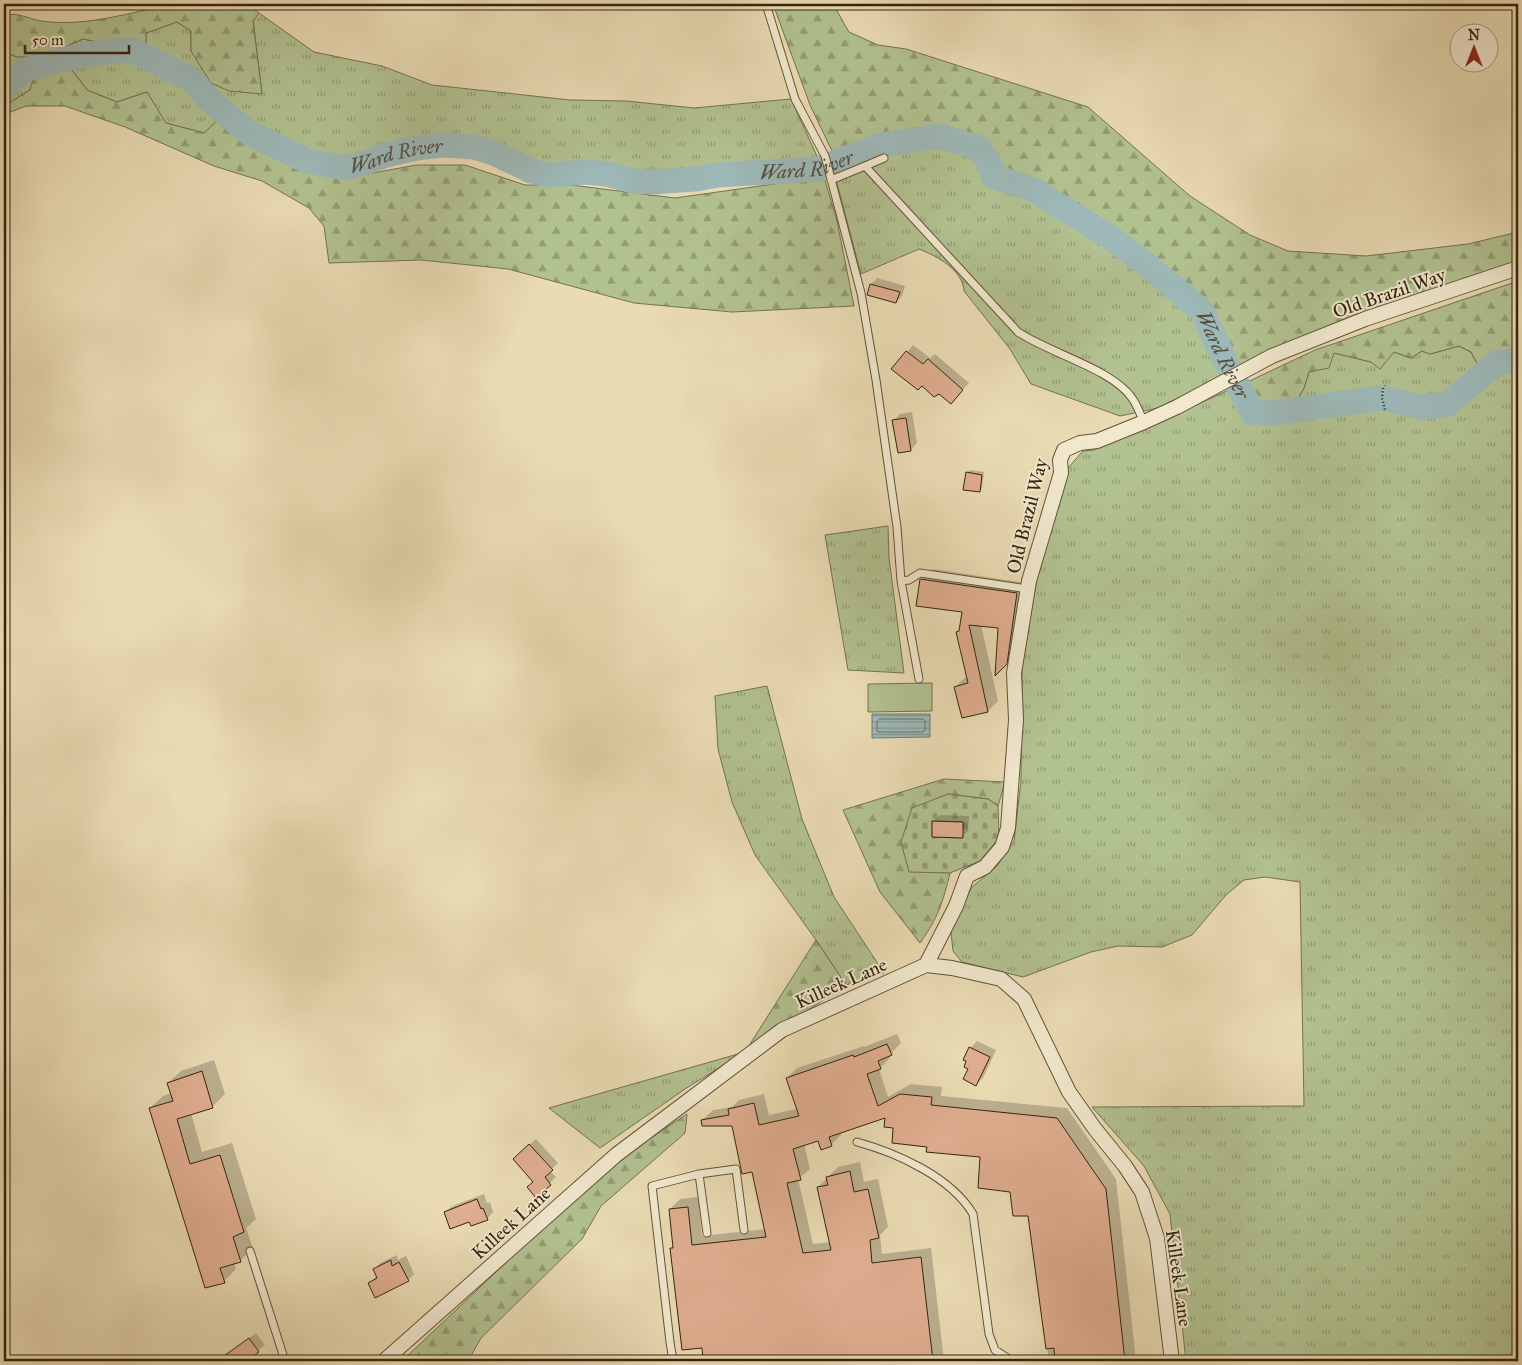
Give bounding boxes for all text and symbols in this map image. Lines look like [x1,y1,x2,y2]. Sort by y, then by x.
scale bar [25,22,129,54]
north arrow [1450,22,1500,72]
text: N [1468,27,1480,44]
text: 50 m [32,31,64,49]
water label: Ward River [347,133,445,178]
water label: Ward River [759,144,858,184]
street label: Old Brazil Way [1330,263,1450,323]
water label: Ward River [1192,307,1256,404]
street label: Old Brazil Way [1002,455,1053,576]
street label: Killeek Lane [792,953,890,1013]
street label: Killeek Lane [467,1182,555,1264]
street label: Killeek Lane [1161,1228,1197,1328]

